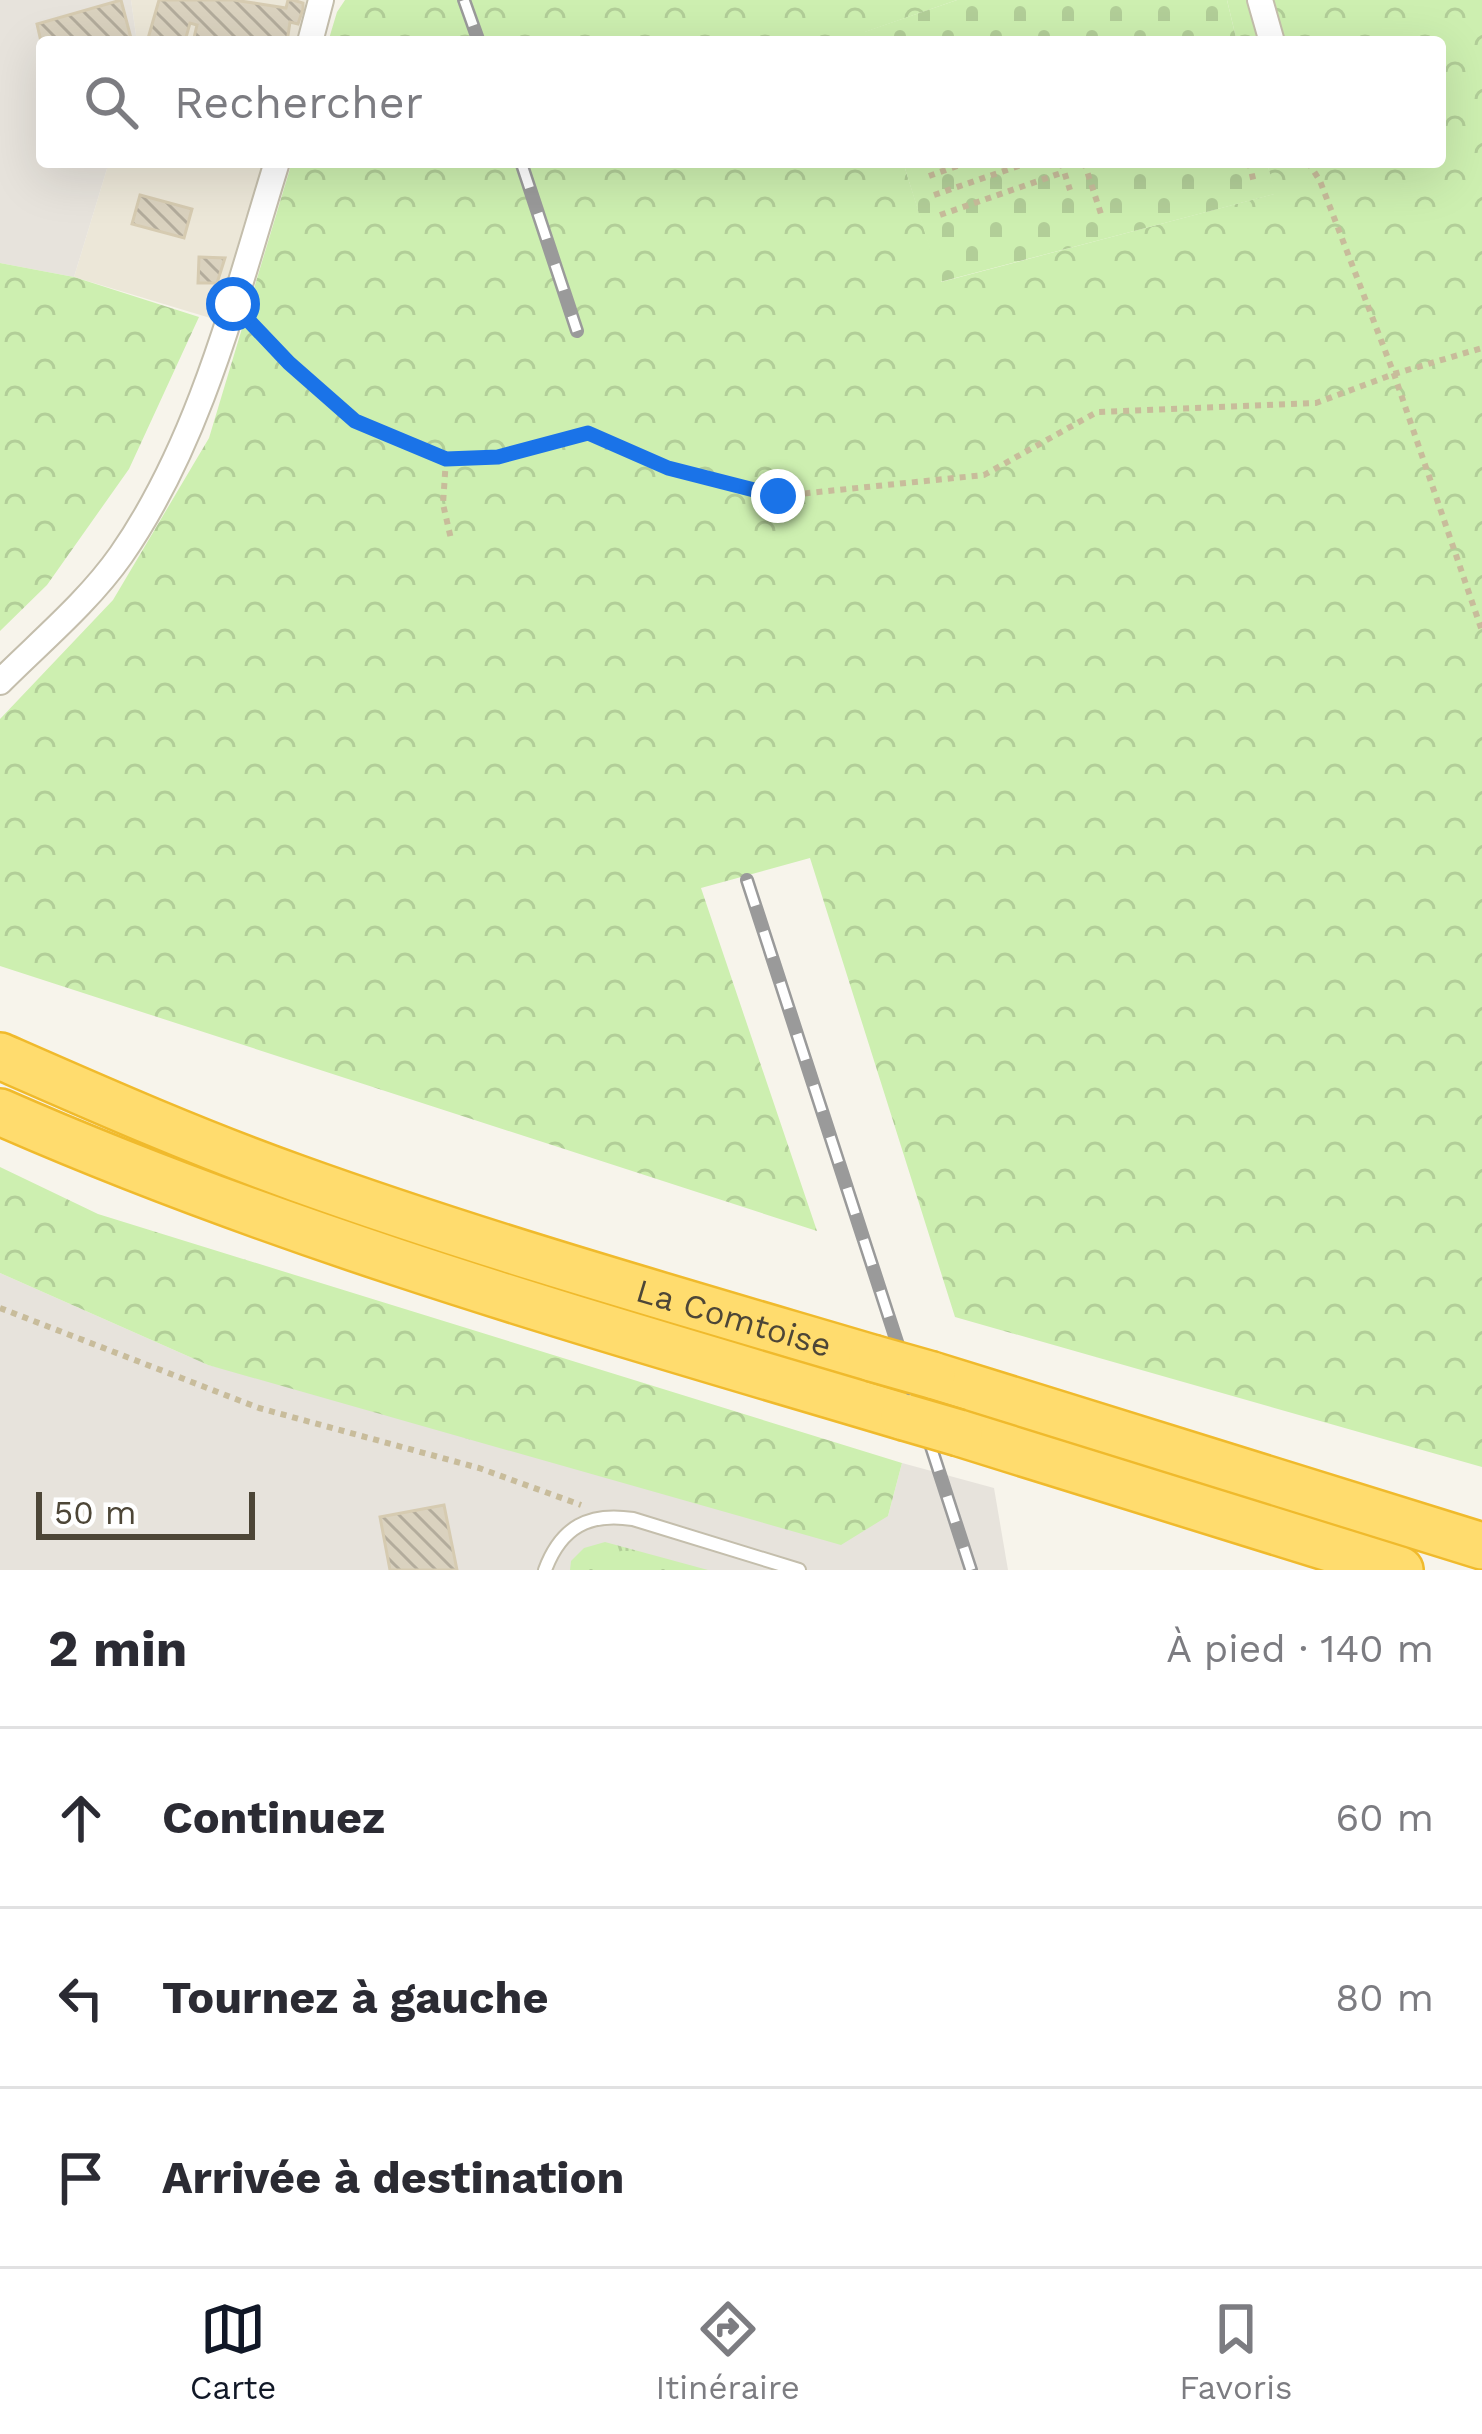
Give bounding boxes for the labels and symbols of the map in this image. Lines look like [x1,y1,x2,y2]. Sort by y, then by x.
route start [206,277,260,331]
route end [751,469,805,523]
street label: La Comtoise [632,1270,836,1365]
scale bar [36,1486,255,1539]

